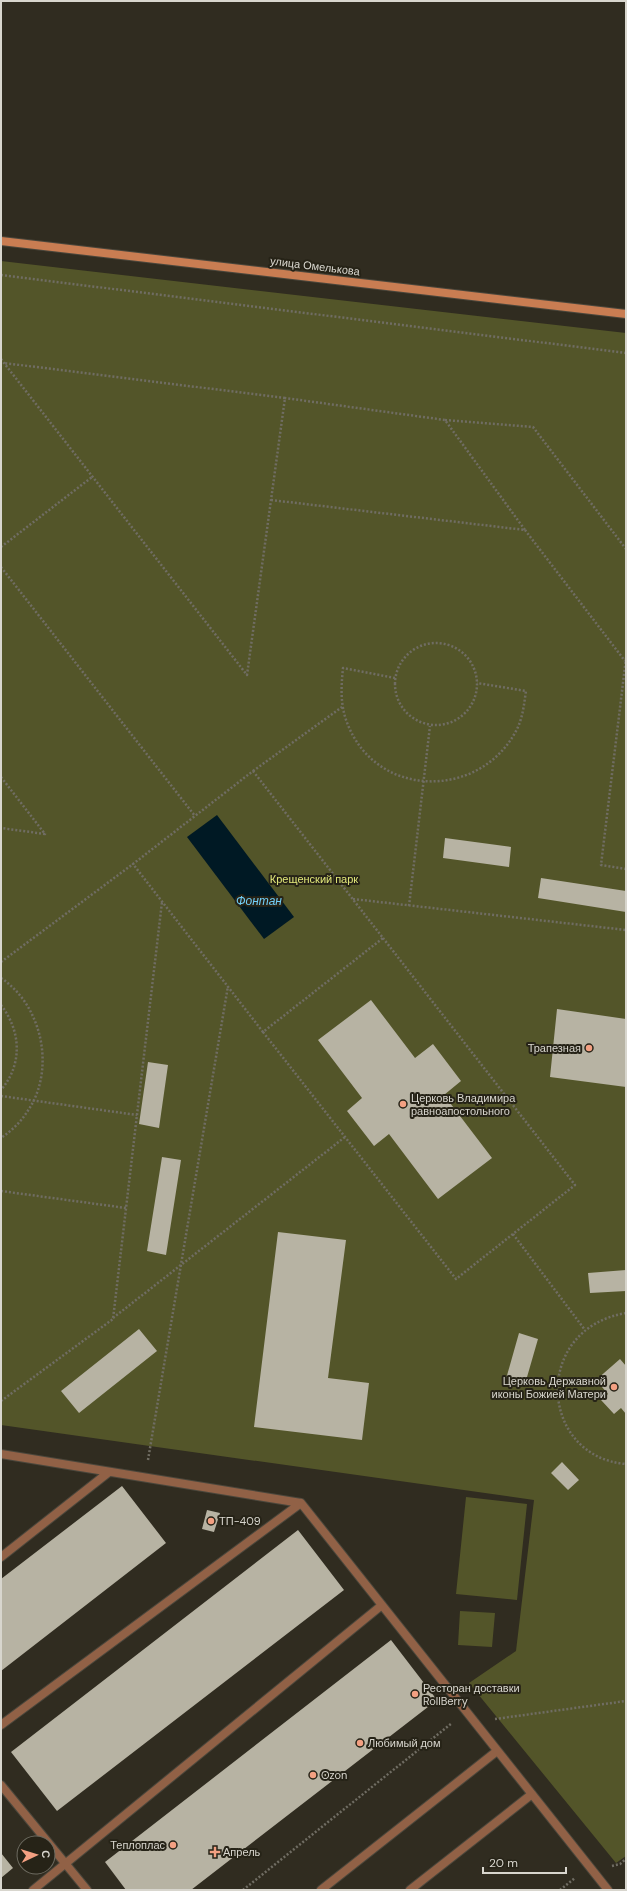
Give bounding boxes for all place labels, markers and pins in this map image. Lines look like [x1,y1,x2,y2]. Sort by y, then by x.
place label: Трапезная [528,1041,581,1055]
marker: Трапезная [584,1043,594,1053]
place label: Церковь Владимира равноапостольного [411,1091,516,1118]
marker: Церковь Владимира равноапостольного [398,1099,408,1109]
place label: Церковь Державной иконы Божией Матери [492,1374,606,1401]
marker: Церковь Державной иконы Божией Матери [609,1382,619,1392]
place label: ТП-409 [219,1514,261,1528]
marker: ТП-409 [206,1516,216,1526]
place label: Ресторан доставки RollBerry [423,1681,520,1708]
marker: Ресторан доставки RollBerry [410,1689,420,1699]
place label: Любимый дом [368,1736,441,1750]
marker: Любимый дом [355,1738,365,1748]
place label: Ozon [321,1768,347,1782]
marker: Ozon [308,1770,318,1780]
place label: Теплоплас [110,1838,166,1852]
marker: Теплоплас [168,1840,178,1850]
place label: Апрель [223,1845,261,1859]
marker: Апрель [210,1847,220,1857]

